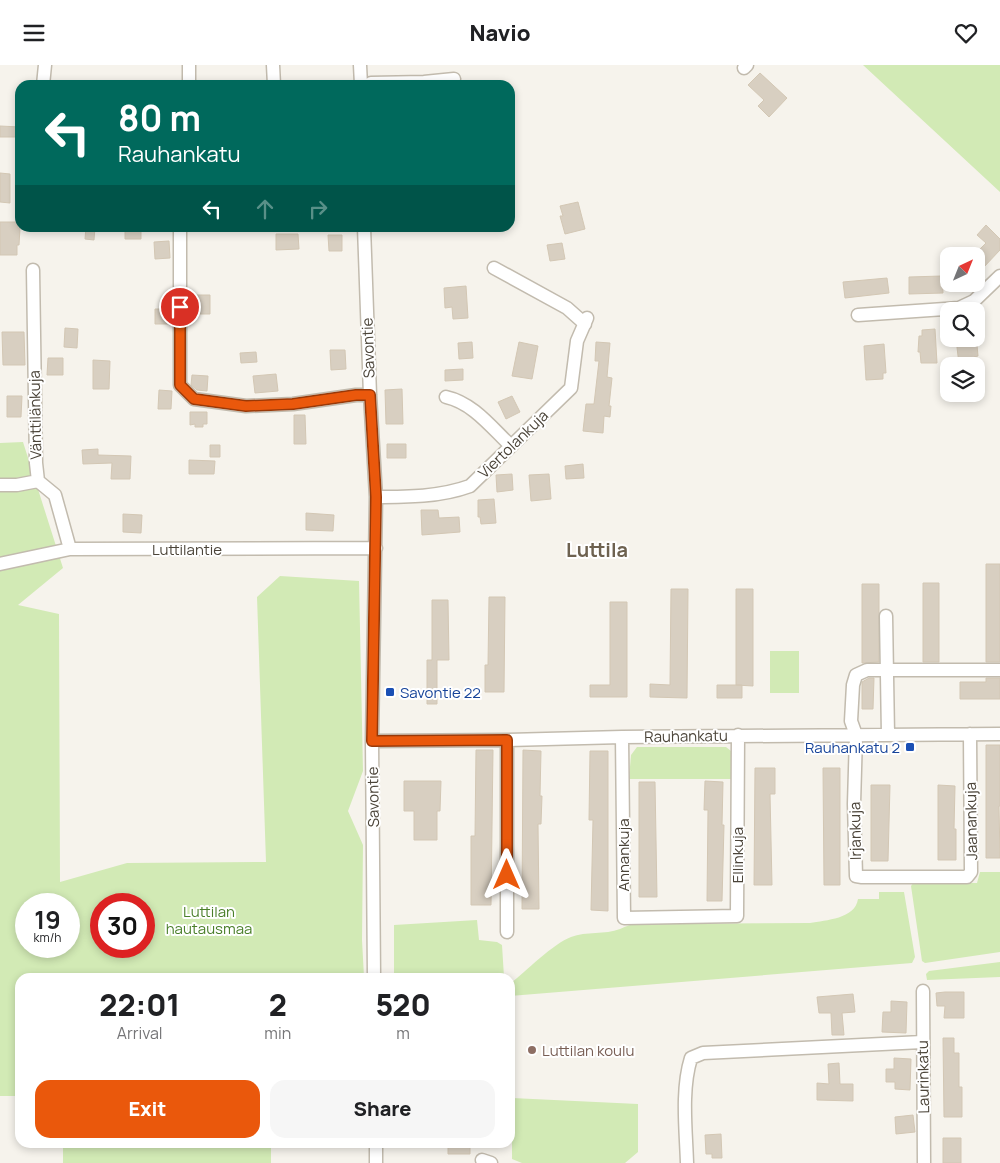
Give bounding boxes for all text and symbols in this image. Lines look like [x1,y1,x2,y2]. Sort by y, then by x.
text: Navio [469,18,531,48]
icon: menu [20,19,48,47]
icon: heart [952,19,980,47]
text: 80 m [118,94,201,142]
icon: left [35,100,100,165]
text: Rauhankatu [118,139,241,169]
icon: left [198,195,226,223]
icon: ahead [251,195,279,223]
icon: right [304,195,332,223]
north arrow [940,247,985,293]
map controls [940,247,985,402]
pin [159,286,201,328]
icon: arrive [166,293,194,321]
button: search [940,302,985,347]
street label: Savontie [356,317,380,379]
button: layers [940,357,985,402]
street label: Vänttilänkuja [24,370,46,460]
street label: Viertolankuja [473,405,553,483]
district label: Luttila [566,536,628,563]
street label: Luttilantie [152,539,222,560]
place label: Savontie 22 [400,682,481,703]
marker: Savontie 22 [384,686,396,698]
street label: Rauhankatu [644,725,728,747]
place label: Rauhankatu 2 [805,737,900,758]
marker: Rauhankatu 2 [904,741,916,753]
street label: Savontie [362,766,384,828]
street label: Jaanankuja [960,782,982,860]
street label: Irjankuja [844,802,866,860]
street label: Annankuja [613,818,634,892]
street label: Ellinkuja [727,827,748,883]
position arrow [480,848,532,900]
speed limit sign: 30 [90,893,155,958]
park label: Luttilan hautausmaa [166,901,252,939]
text: 19 [34,902,61,937]
text: km/h [34,929,61,946]
text: 22:01 [99,984,180,1025]
text: 2 [269,984,287,1025]
text: 520 [375,984,431,1025]
text: Arrival [117,1022,163,1044]
text: min [264,1022,291,1044]
text: m [396,1022,410,1044]
place label: Luttilan koulu [542,1040,634,1061]
street label: Laurinkatu [912,1040,934,1114]
marker: Luttilan koulu [526,1044,538,1056]
button: Exit [35,1080,260,1138]
button: Share [270,1080,495,1138]

